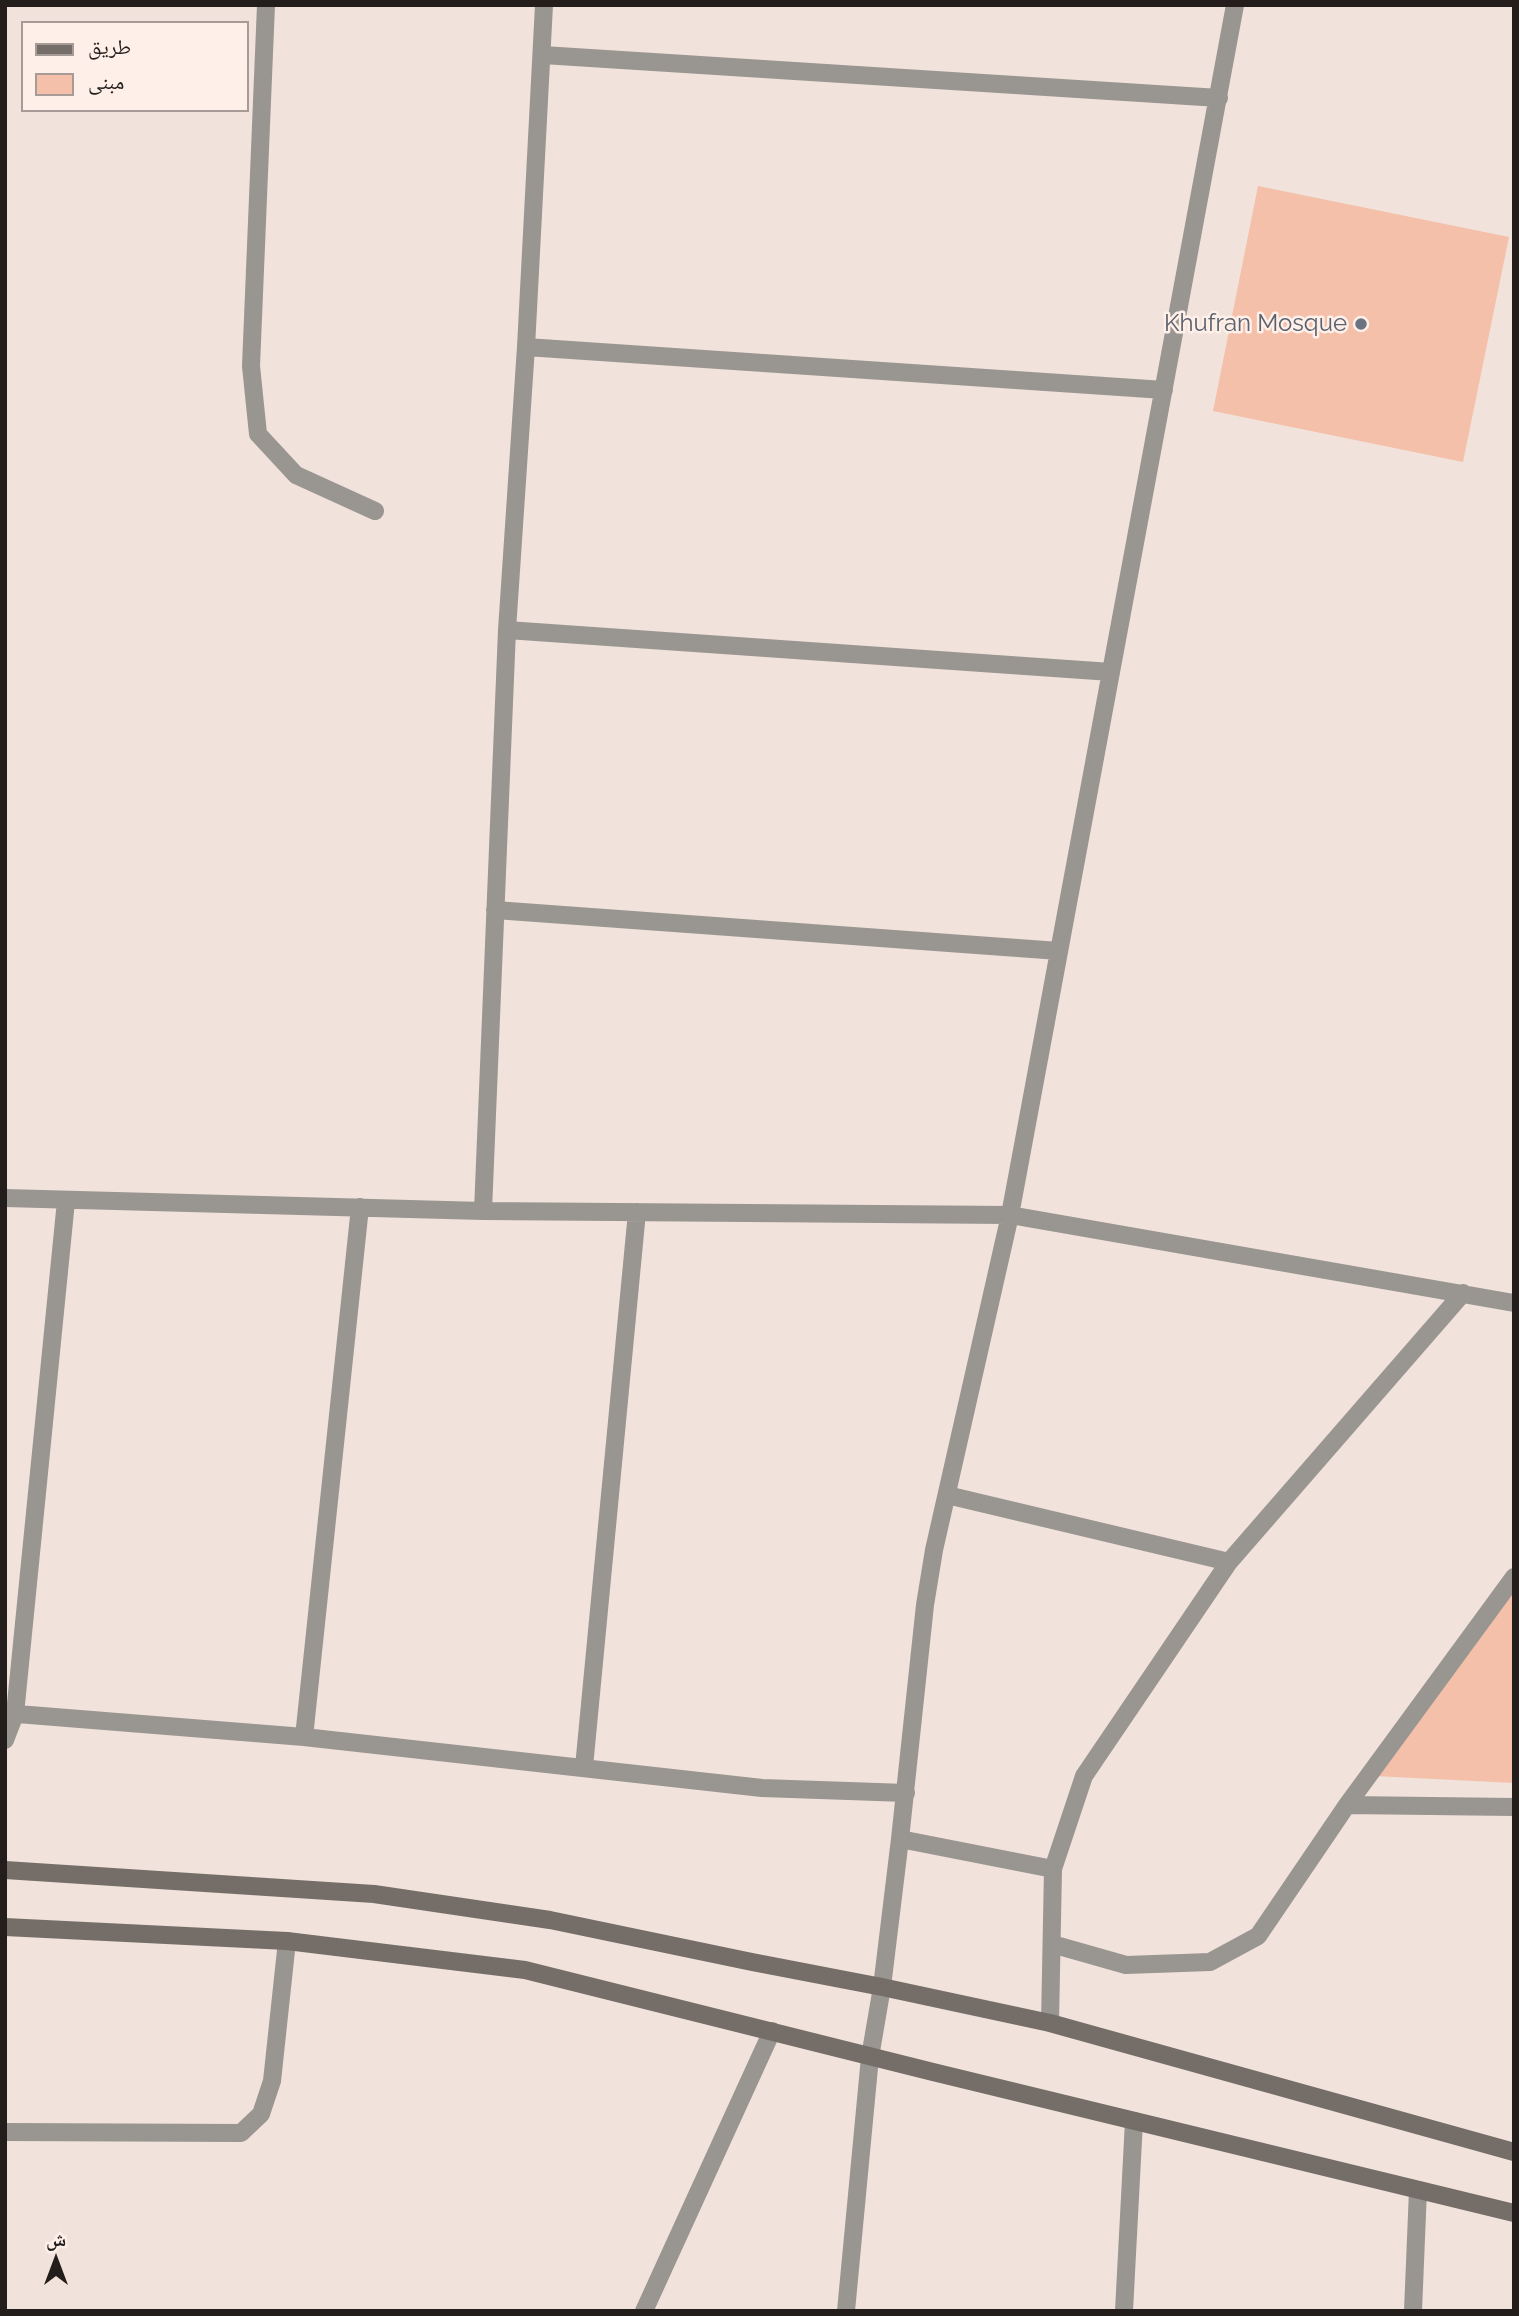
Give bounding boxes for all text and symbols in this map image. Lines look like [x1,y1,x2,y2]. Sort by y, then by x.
legend [21,21,248,112]
text: طريق [88,34,131,59]
text: مبنى [88,69,124,94]
place label: Khufran Mosque [1164,310,1347,338]
marker: Khufran Mosque [1353,316,1369,332]
north arrow [21,2225,91,2295]
text: ش [46,2228,66,2250]

